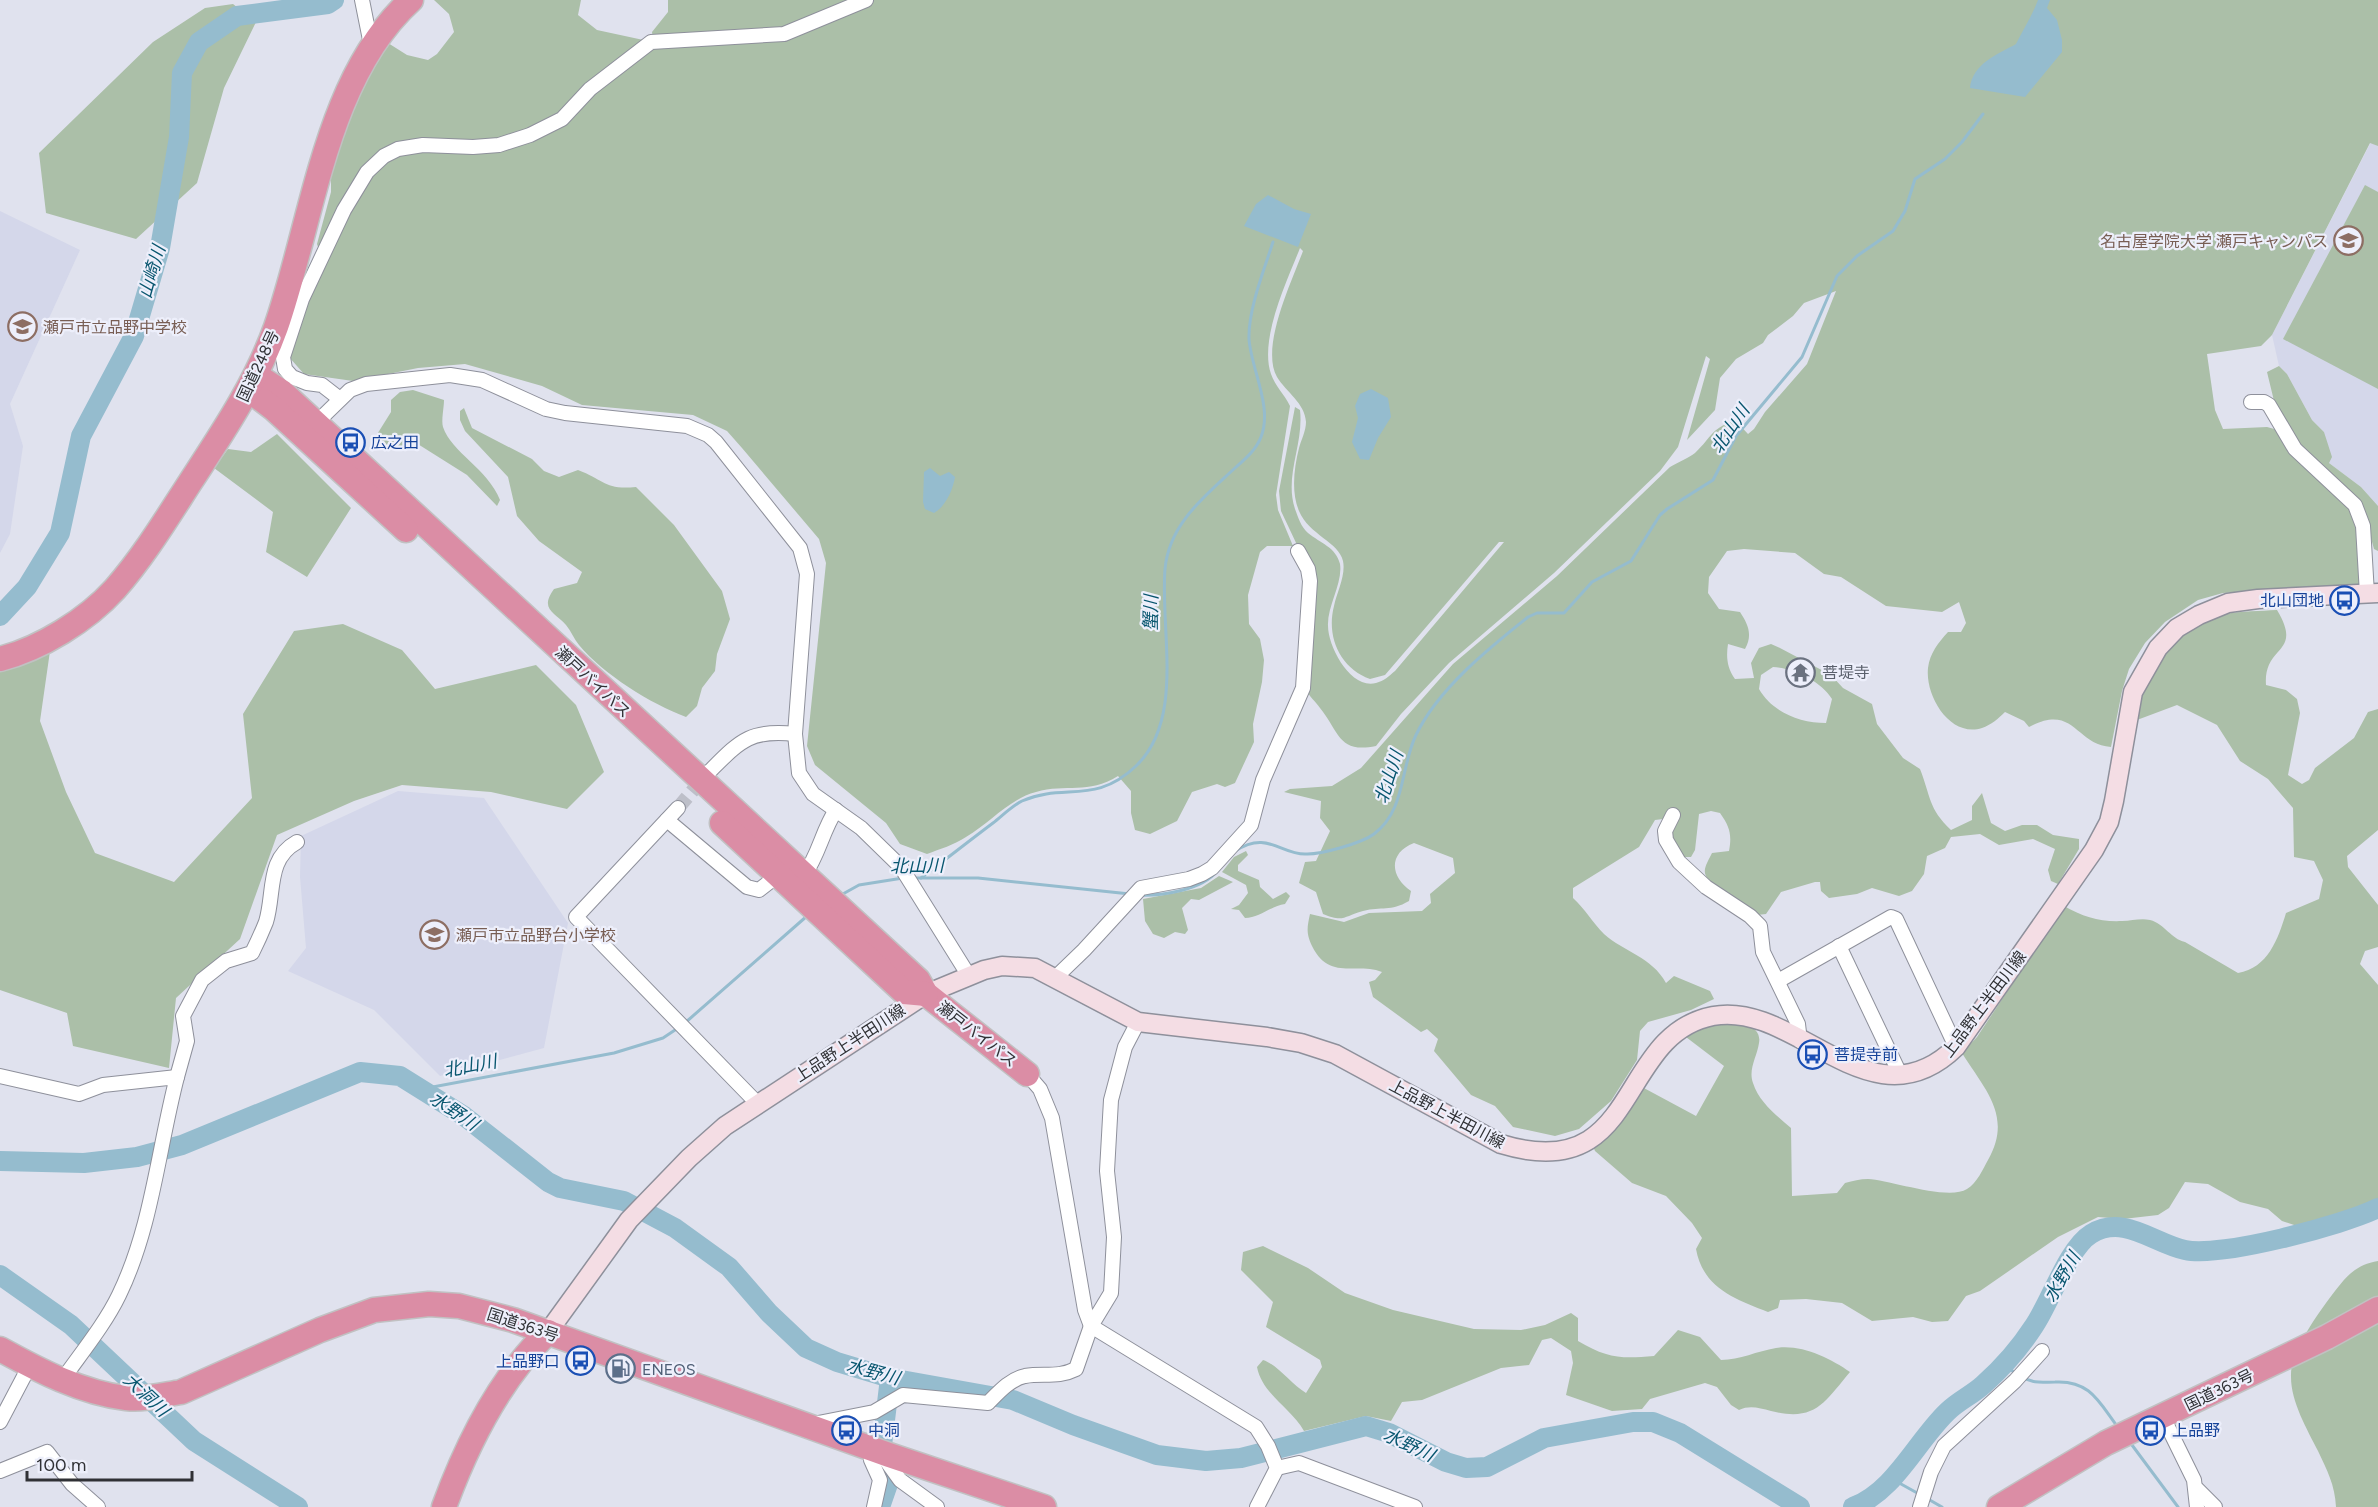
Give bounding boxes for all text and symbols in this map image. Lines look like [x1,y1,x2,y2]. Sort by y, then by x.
school or university icon: 名古屋学院大学 瀬戸キャンパス [2333,225,2365,257]
place label: 名古屋学院大学 瀬戸キャンパス [2100,232,2328,251]
water label: 山崎川 [134,241,171,301]
school or university icon: 瀬戸市立品野中学校 [6,311,38,343]
place label: 瀬戸市立品野中学校 [43,318,187,337]
street label: 国道248号 [233,327,283,405]
water label: 北山川 [1706,399,1755,458]
bus stop icon: 広之田 [334,426,366,458]
place label: 広之田 [371,433,419,452]
bus stop icon: 北山団地 [2329,584,2361,616]
place label: 北山団地 [2260,591,2324,610]
water label: 蟹川 [1140,593,1162,631]
street label: 瀬戸バイパス [552,642,634,722]
temple icon: 菩堤寺 [1785,656,1817,688]
place label: 菩堤寺 [1822,663,1870,682]
water label: 北山川 [1370,746,1408,806]
water label: 北山川 [890,854,946,877]
school or university icon: 瀬戸市立品野台小学校 [419,919,451,951]
place label: 瀬戸市立品野台小学校 [456,926,616,945]
street label: 上品野上半田川線 [1938,947,2030,1061]
street label: 瀬戸バイパス [933,997,1021,1071]
street label: 上品野上半田川線 [791,1000,909,1086]
bus stop icon: 菩提寺前 [1797,1038,1829,1070]
place label: 菩提寺前 [1834,1045,1898,1064]
water label: 北山川 [441,1050,501,1082]
street label: 上品野上半田川線 [1386,1076,1508,1152]
water label: 水野川 [425,1087,484,1136]
water label: 水野川 [2039,1246,2086,1306]
street label: 国道363号 [485,1304,561,1346]
bus stop icon: 上品野口 [565,1345,597,1377]
place label: 上品野口 [496,1352,560,1371]
fuel station icon: ENEOS [605,1353,637,1385]
water label: 水野川 [844,1354,904,1390]
place label: ENEOS [642,1360,696,1379]
street label: 国道363号 [2181,1365,2257,1415]
water label: 大洞川 [119,1369,175,1423]
bus stop icon: 中洞 [831,1414,863,1446]
bus stop icon: 上品野 [2135,1414,2167,1446]
place label: 中洞 [868,1421,900,1440]
place label: 上品野 [2172,1421,2220,1440]
water label: 水野川 [1380,1424,1440,1467]
scale bar [27,1444,192,1482]
text: 100 m [36,1454,86,1476]

